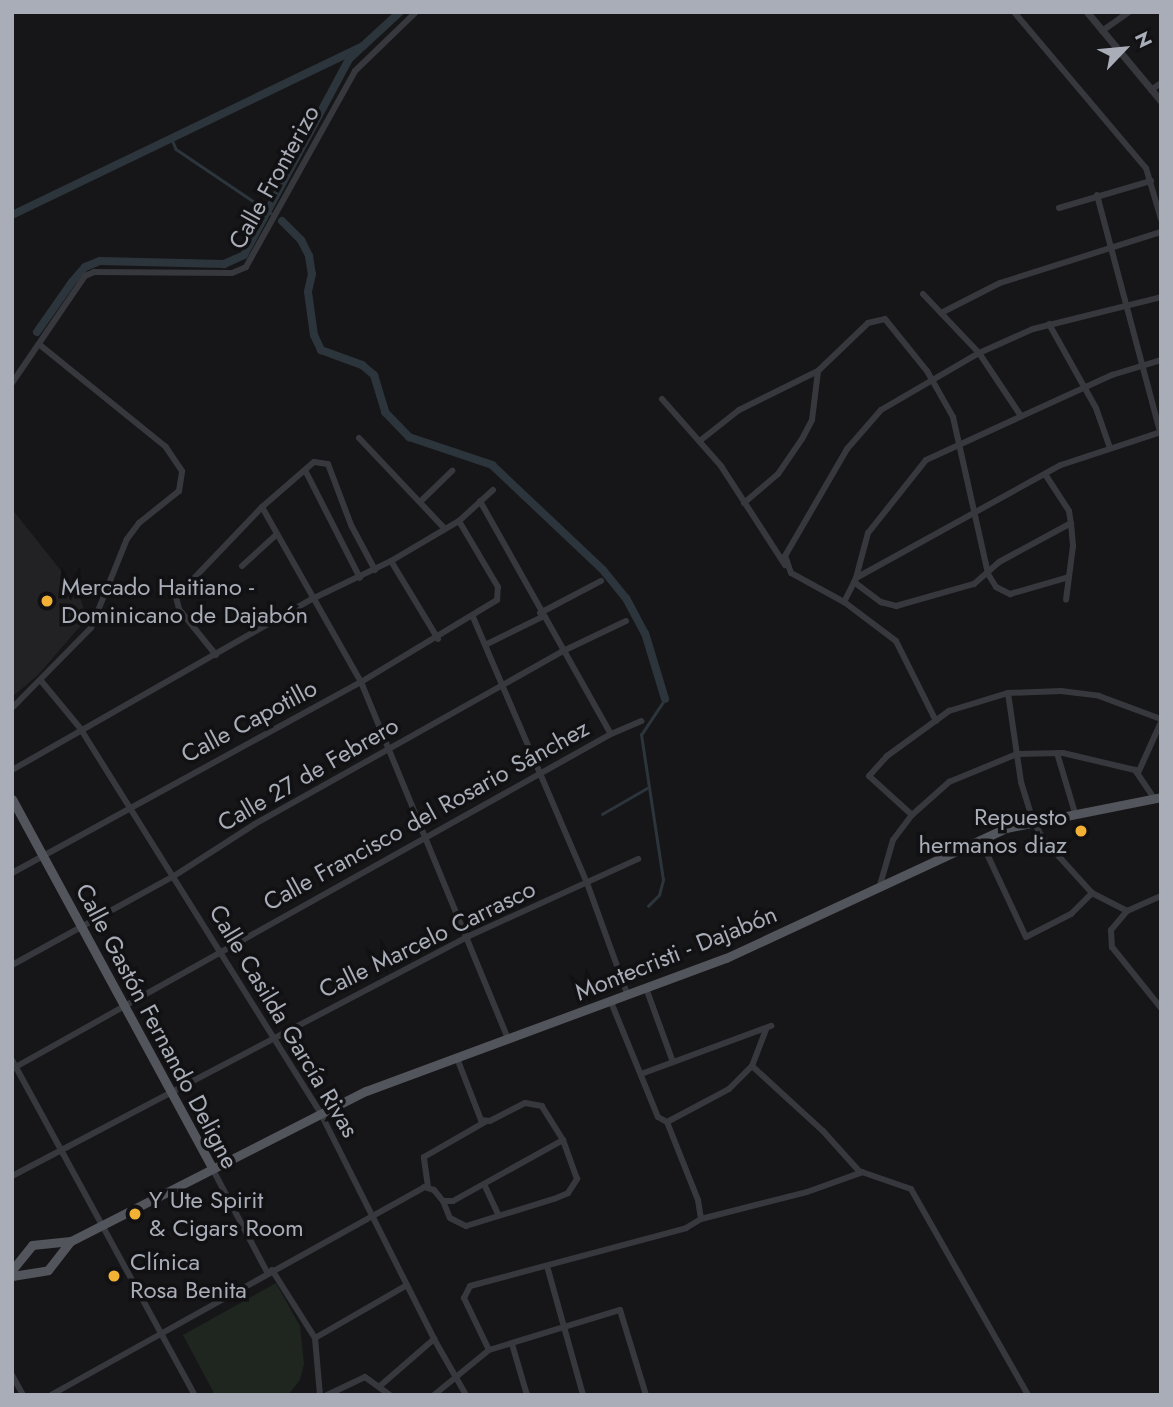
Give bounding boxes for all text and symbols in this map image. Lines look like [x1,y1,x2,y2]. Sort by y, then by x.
north arrow [1089,14,1159,84]
text: N [1128,27,1159,52]
street label: Calle Fronterizo [223,100,325,254]
place label: Mercado Haitiano - Dominicano de Dajabón [61,573,308,629]
marker: Mercado Haitiano - Dominicano de Dajabón [39,593,55,609]
street label: Calle Capotillo [176,673,322,769]
street label: Calle 27 de Febrero [213,711,403,837]
street label: Calle Francisco del Rosario Sánchez [258,713,594,917]
place label: Repuesto hermanos diaz [918,803,1067,859]
marker: Repuesto hermanos diaz [1073,823,1089,839]
street label: Calle Marcelo Carrasco [314,874,540,1004]
street label: Calle Gastón Fernando Deligne [69,879,245,1173]
street label: Calle Casilda García Rivas [203,899,365,1143]
street label: Montecristi - Dajabón [571,899,781,1007]
place label: Y Ute Spirit & Cigars Room [149,1186,304,1242]
marker: Y Ute Spirit & Cigars Room [127,1206,143,1222]
place label: Clínica Rosa Benita [130,1248,247,1304]
marker: Clínica Rosa Benita [104,1266,124,1286]

